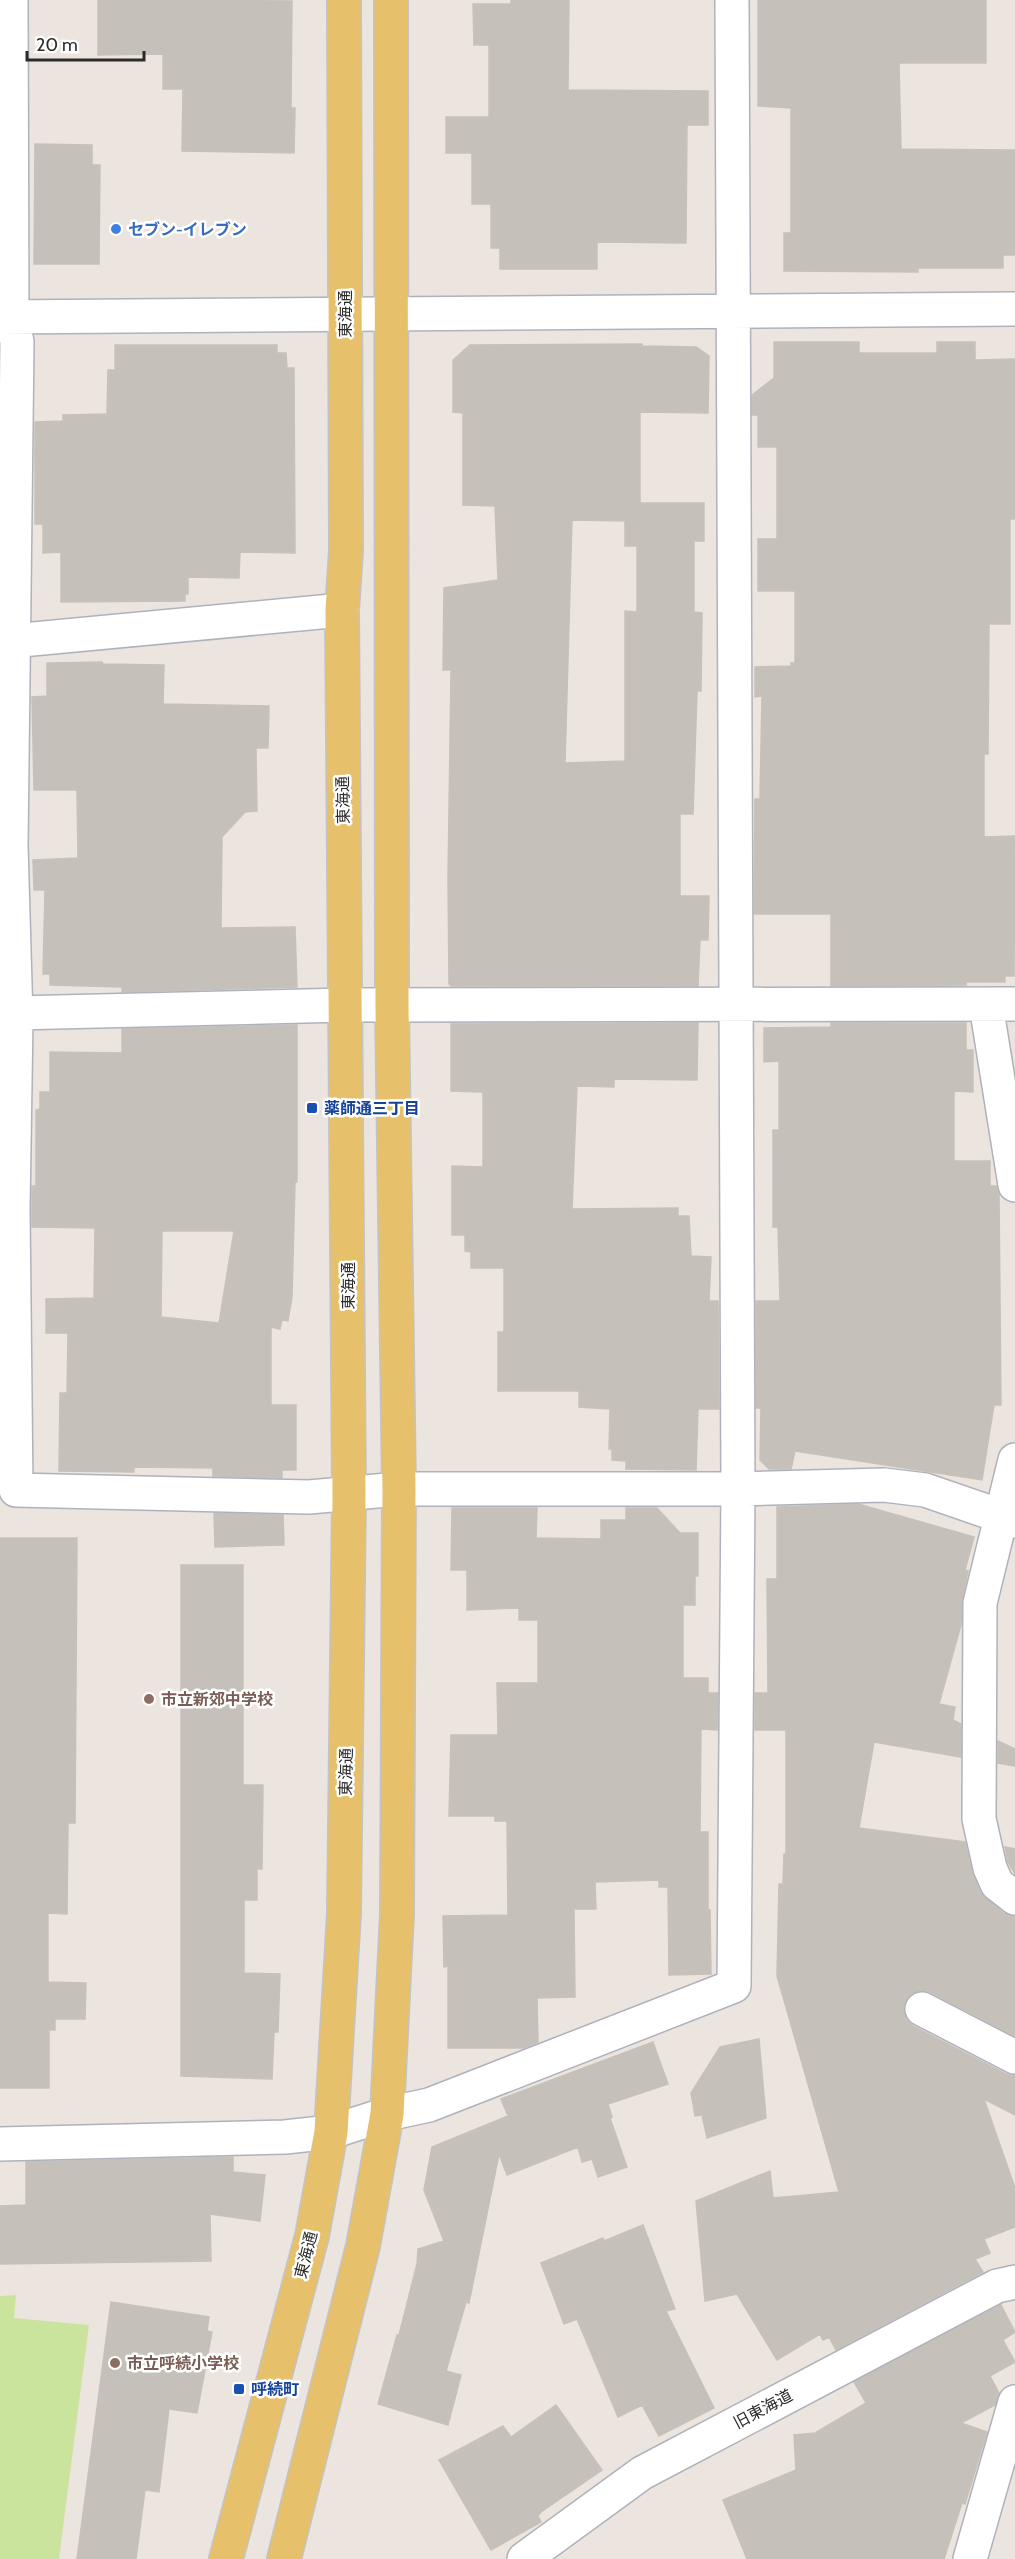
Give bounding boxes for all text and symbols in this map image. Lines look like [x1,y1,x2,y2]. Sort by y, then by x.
scale bar [27,24,144,62]
text: 20 m [36,34,78,56]
place label: セブン-イレブン [128,220,247,239]
marker: セブン-イレブン [109,222,123,236]
street label: 東海通 [336,290,355,338]
street label: 東海通 [333,776,353,824]
place label: 薬師通三丁目 [324,1099,420,1118]
marker: 薬師通三丁目 [305,1101,319,1115]
street label: 東海通 [339,1262,358,1310]
place label: 市立新郊中学校 [161,1690,273,1709]
marker: 市立新郊中学校 [142,1692,156,1706]
street label: 東海通 [336,1748,356,1796]
street label: 東海通 [291,2229,321,2281]
place label: 市立呼続小学校 [127,2354,239,2373]
marker: 市立呼続小学校 [108,2356,122,2370]
place label: 呼続町 [251,2380,299,2399]
marker: 呼続町 [232,2382,246,2396]
street label: 旧東海道 [730,2386,796,2432]

